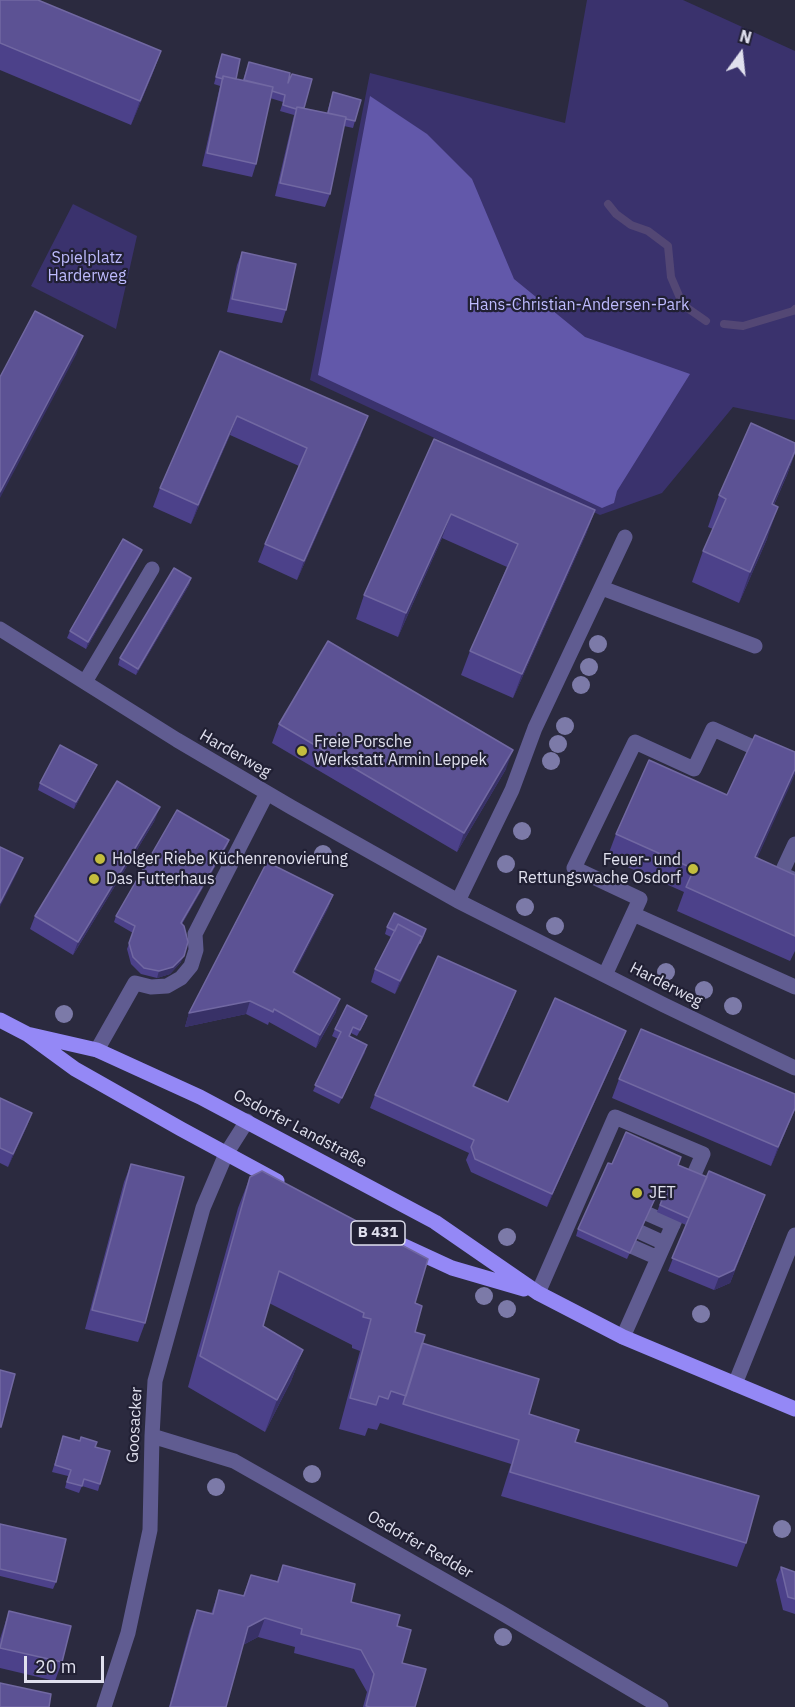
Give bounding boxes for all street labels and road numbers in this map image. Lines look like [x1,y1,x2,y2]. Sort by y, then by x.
street label: Harderweg [196,726,274,782]
street label: Harderweg [626,958,706,1012]
street label: Osdorfer Landstraße [230,1086,370,1172]
road number: B 431 [351,1221,405,1245]
street label: Goosacker [123,1386,147,1464]
street label: Osdorfer Redder [364,1507,476,1583]

